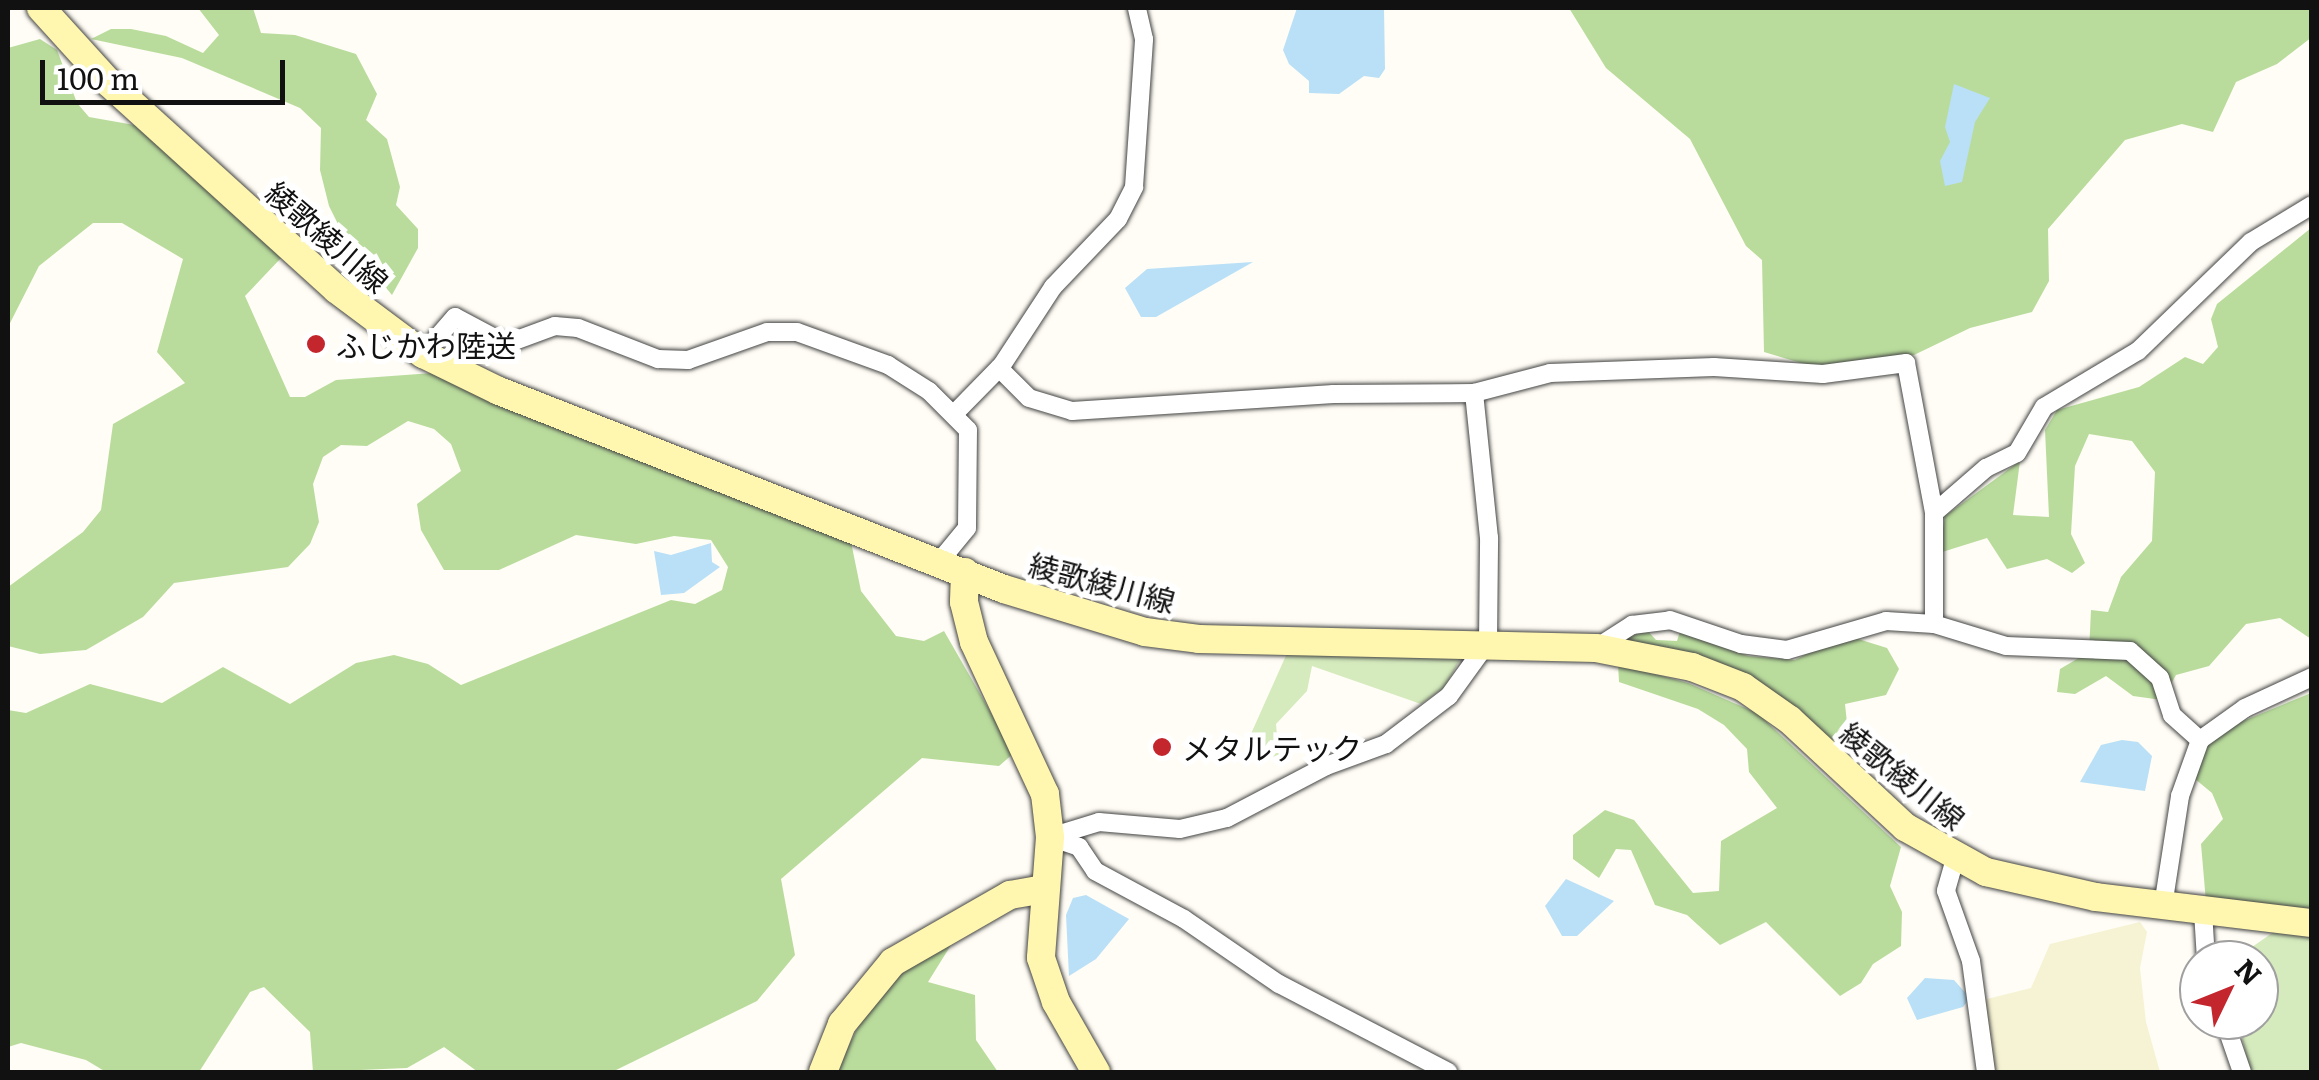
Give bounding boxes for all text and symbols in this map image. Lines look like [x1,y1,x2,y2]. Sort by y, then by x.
scale bar [45,40,290,102]
text: 100 m [57,55,139,99]
street label: 綾歌綾川線 [260,173,396,299]
place label: ふじかわ陸送 [336,326,516,362]
marker: ふじかわ陸送 [305,333,327,355]
street label: 綾歌綾川線 [1025,545,1179,619]
street label: 綾歌綾川線 [1833,714,1973,836]
place label: メタルテック [1182,729,1362,765]
marker: メタルテック [1151,736,1173,758]
north arrow [2179,940,2279,1040]
text: N [2226,948,2273,994]

